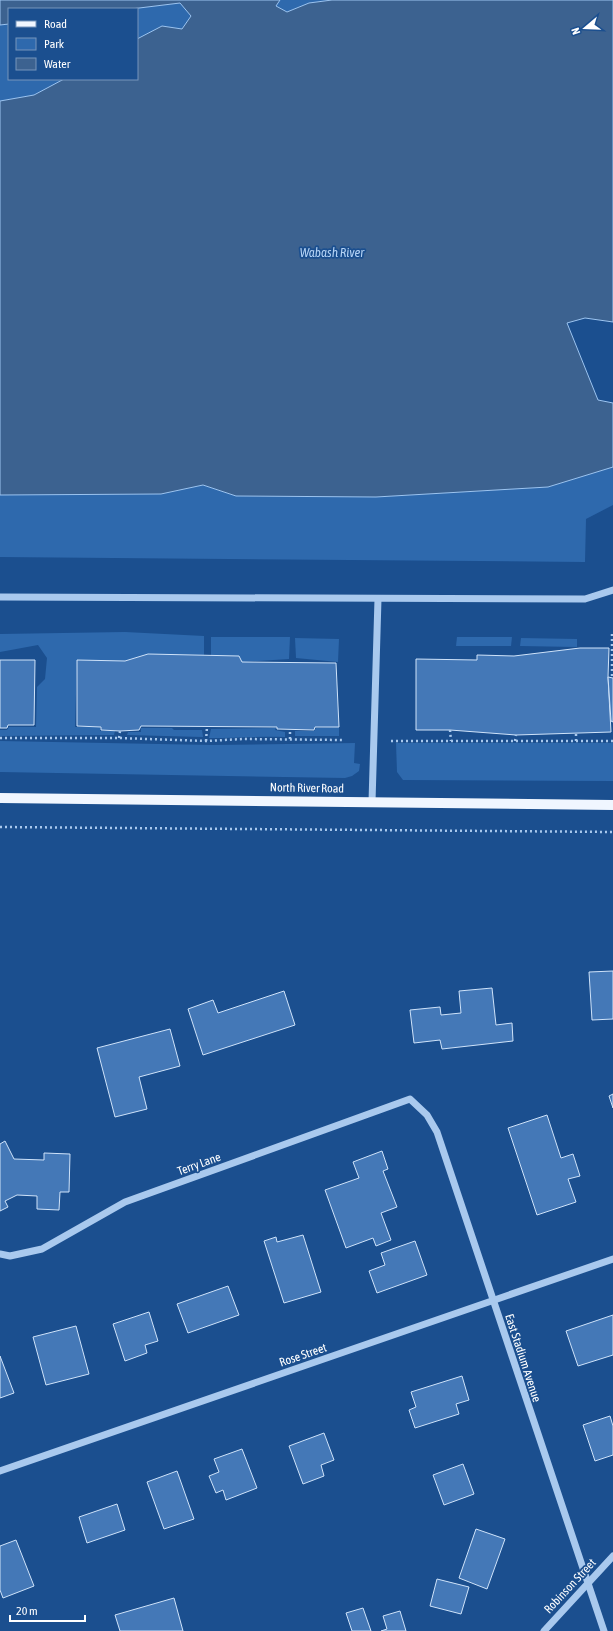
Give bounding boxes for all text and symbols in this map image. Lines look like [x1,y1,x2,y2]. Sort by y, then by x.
legend [8,8,138,80]
north arrow [565,8,605,48]
text: Road [44,17,67,31]
text: N [569,26,582,36]
text: Park [44,37,65,51]
text: Water [44,57,71,71]
water label: Wabash River [300,245,365,260]
street label: North River Road [270,780,344,796]
street label: Terry Lane [175,1150,223,1178]
street label: East Stadium Avenue [502,1312,544,1404]
street label: Rose Street [277,1340,329,1370]
street label: Robinson Street [541,1555,599,1616]
scale bar [10,1597,85,1623]
text: 20 m [16,1604,38,1618]

